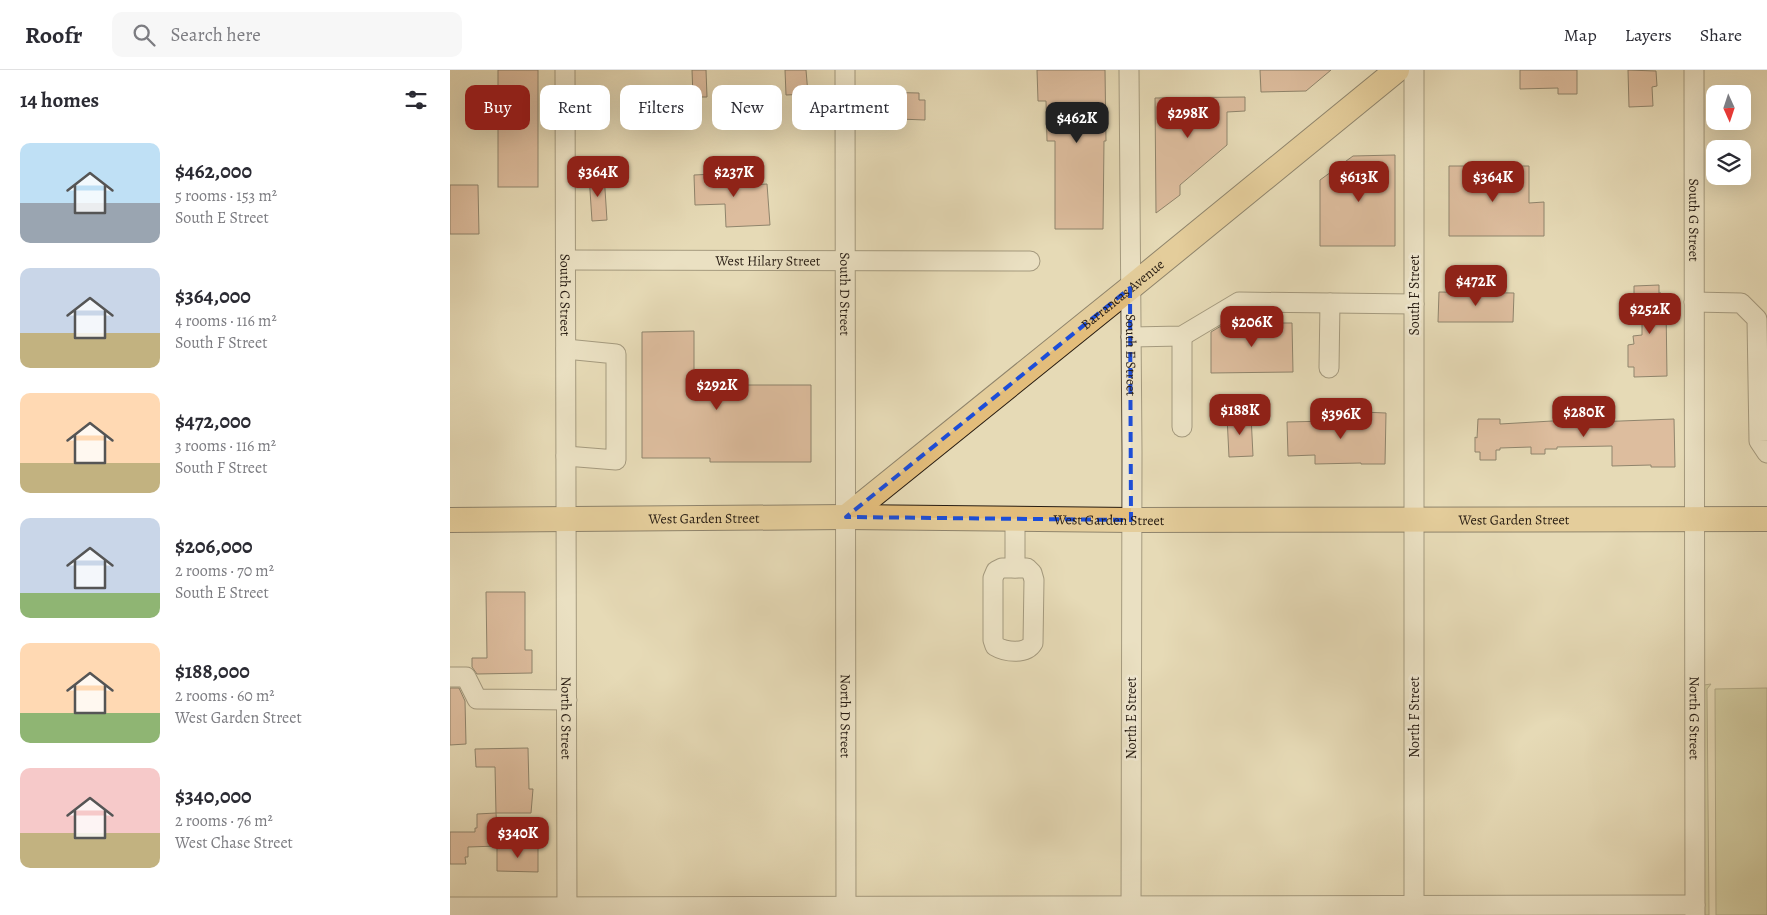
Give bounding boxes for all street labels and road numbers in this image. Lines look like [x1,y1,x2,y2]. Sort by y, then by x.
street label: South G Street [1685,178,1704,262]
street label: West Hilary Street [715,251,821,270]
street label: South D Street [836,252,855,336]
street label: South C Street [556,254,575,337]
street label: South F Street [1405,254,1424,335]
street label: Barrancas Avenue [1077,255,1168,334]
street label: South E Street [1121,314,1141,397]
street label: West Garden Street [647,508,760,528]
street label: West Garden Street [1052,510,1165,530]
street label: West Garden Street [1457,510,1570,529]
street label: North D Street [836,674,855,758]
street label: North C Street [557,676,576,760]
street label: North E Street [1122,676,1141,759]
street label: North F Street [1405,676,1424,758]
street label: North G Street [1685,676,1704,760]

